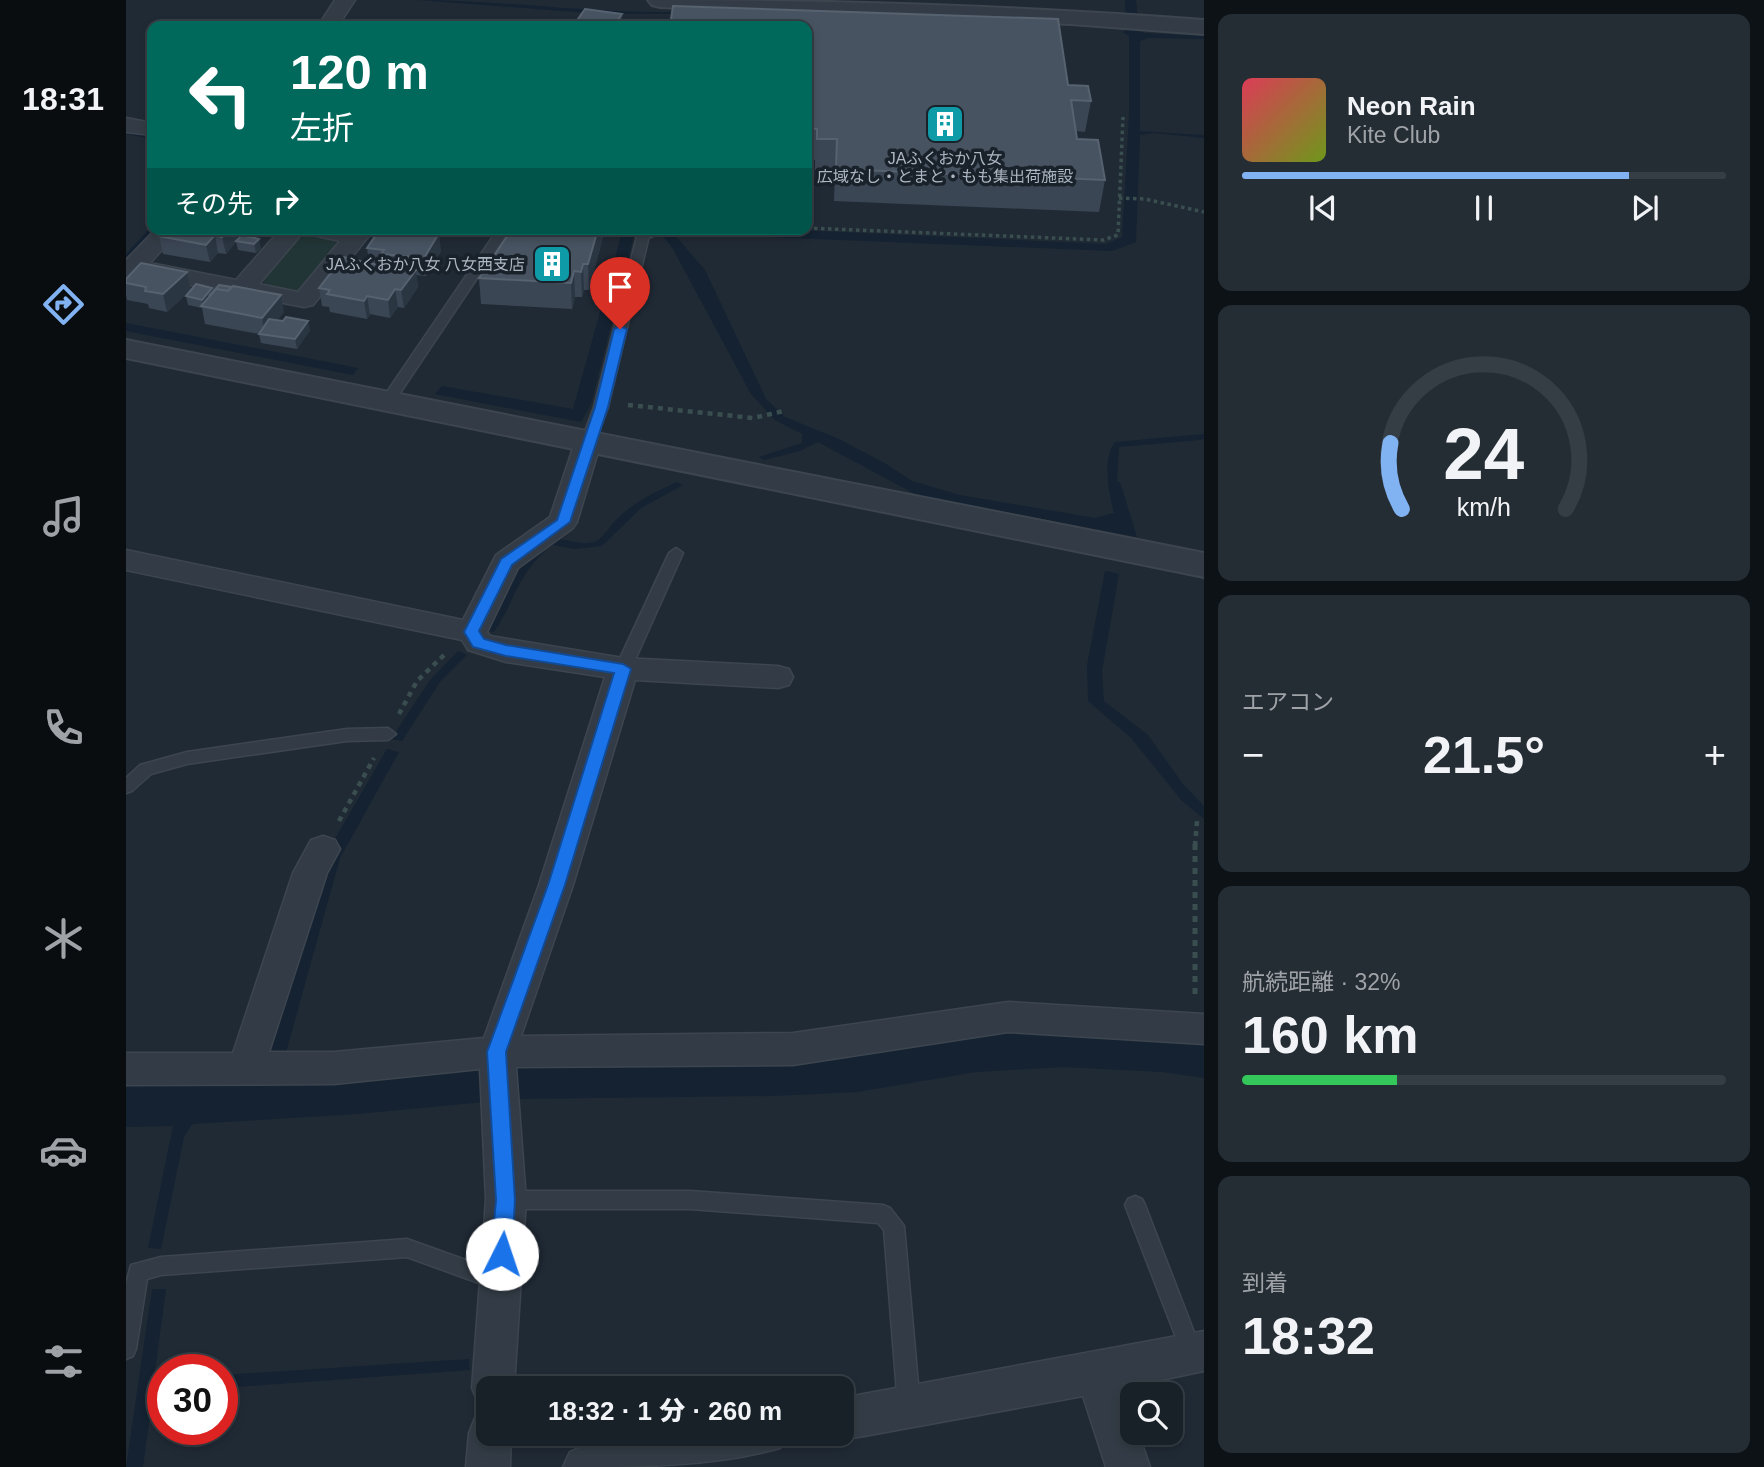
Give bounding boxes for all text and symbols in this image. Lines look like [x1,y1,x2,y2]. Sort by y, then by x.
text: 120 m [290,45,429,99]
icon: left [175,49,266,140]
text: 18:31 [22,81,104,117]
text: Neon Rain [1347,91,1476,121]
building icon: JAふくおか八女 広域なし・とまと・もも集出荷施設 [924,103,966,145]
text: 左折 [290,110,354,146]
text: Kite Club [1347,122,1440,148]
place label: JAふくおか八女 広域なし・とまと・もも集出荷施設 [817,150,1073,185]
icon: right [267,182,305,220]
text: その先 [175,189,253,219]
icon: previous [1304,189,1342,227]
icon: pause [1465,189,1503,227]
icon: next [1626,189,1664,227]
building icon: JAふくおか八女 八女西支店 [531,243,573,285]
place label: JAふくおか八女 八女西支店 [326,256,525,273]
pin [590,257,650,329]
icon: arrive [601,268,639,306]
icon: directions [39,280,88,329]
text: 24 [1444,413,1525,494]
icon: music [39,492,88,541]
text: km/h [1457,493,1511,521]
text: エアコン [1242,689,1334,715]
icon: phone [39,703,88,752]
text: 21.5° [1423,726,1545,784]
text: − [1242,734,1264,776]
text: + [1704,734,1726,776]
icon: climate [39,914,88,963]
text: 航続距離 · 32% [1242,969,1400,995]
text: 160 km [1242,1006,1418,1064]
icon: car [39,1126,88,1175]
position arrow [465,1217,539,1291]
text: 到着 [1242,1270,1288,1296]
text: 18:32 [1242,1307,1375,1365]
icon: filters [39,1337,88,1386]
speed limit sign: 30 [147,1354,238,1445]
map controls [1120,1382,1183,1445]
button: search [1120,1382,1183,1445]
text: 18:32 · 1 分 · 260 m [548,1396,782,1426]

